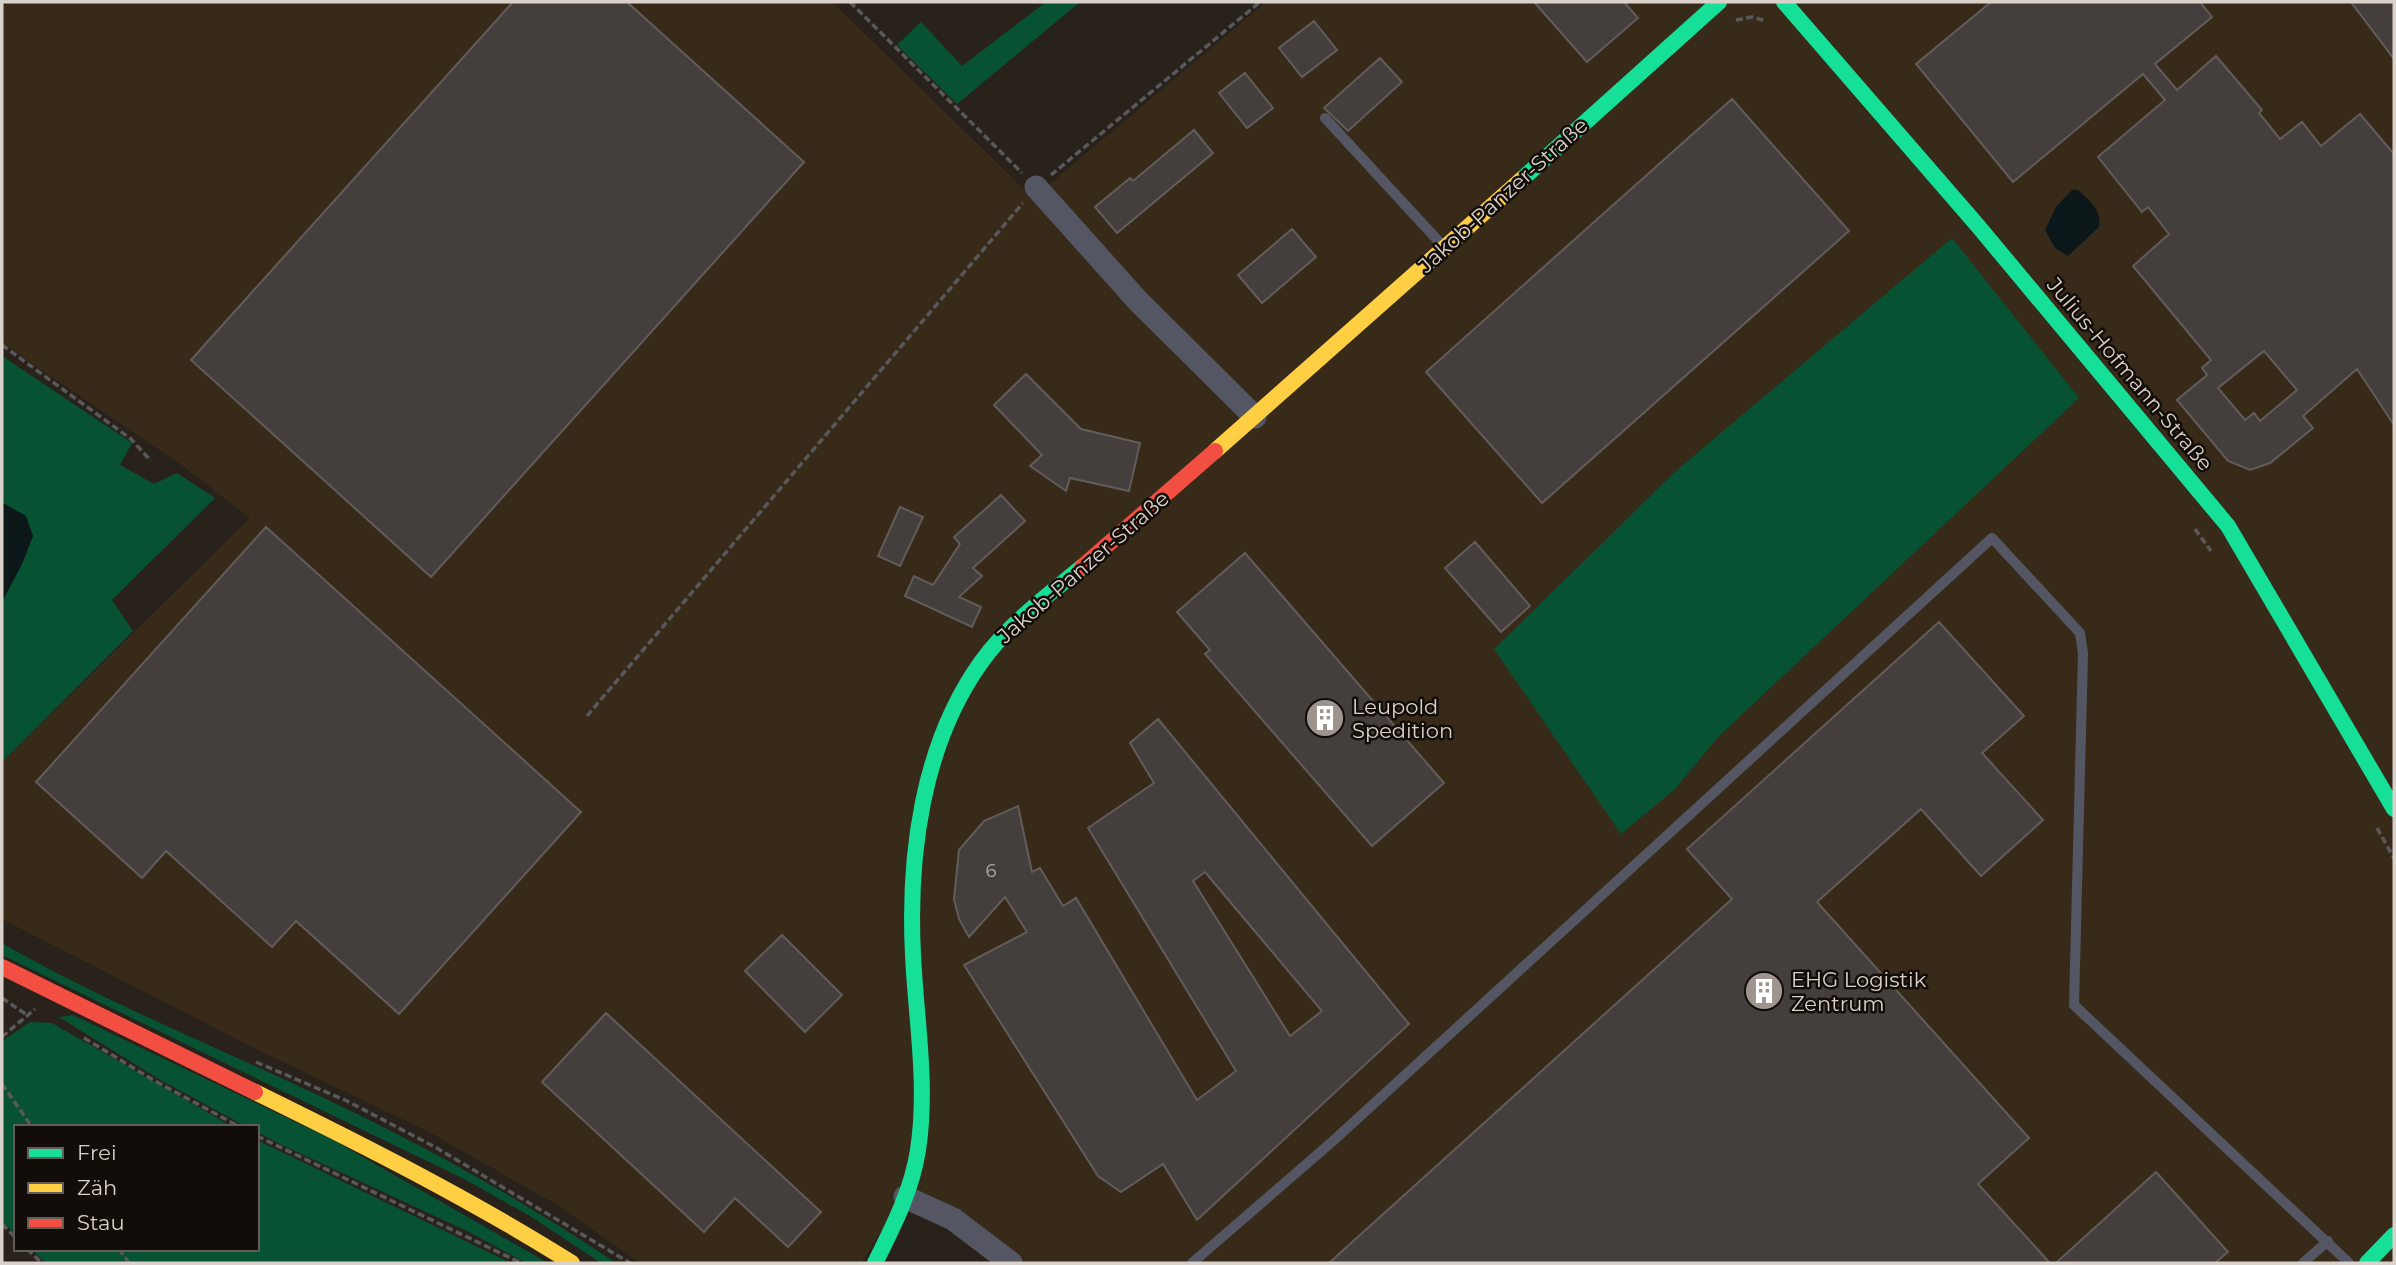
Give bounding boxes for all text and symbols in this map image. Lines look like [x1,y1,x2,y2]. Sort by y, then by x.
street label: Jakob-Panzer-Straße [1412,112,1593,278]
street label: Julius-Hofmann-Straße [2041,272,2218,476]
street label: Jakob-Panzer-Straße [991,486,1174,649]
place label: Leupold Spedition [1352,694,1453,743]
building icon: Leupold Spedition [1304,697,1346,739]
house number: 6 [986,860,997,882]
place label: EHG Logistik Zentrum [1791,967,1927,1016]
building icon: EHG Logistik Zentrum [1743,970,1785,1012]
legend [14,1125,259,1251]
text: Frei [77,1140,117,1165]
text: Zäh [77,1175,117,1200]
text: Stau [77,1210,125,1235]

